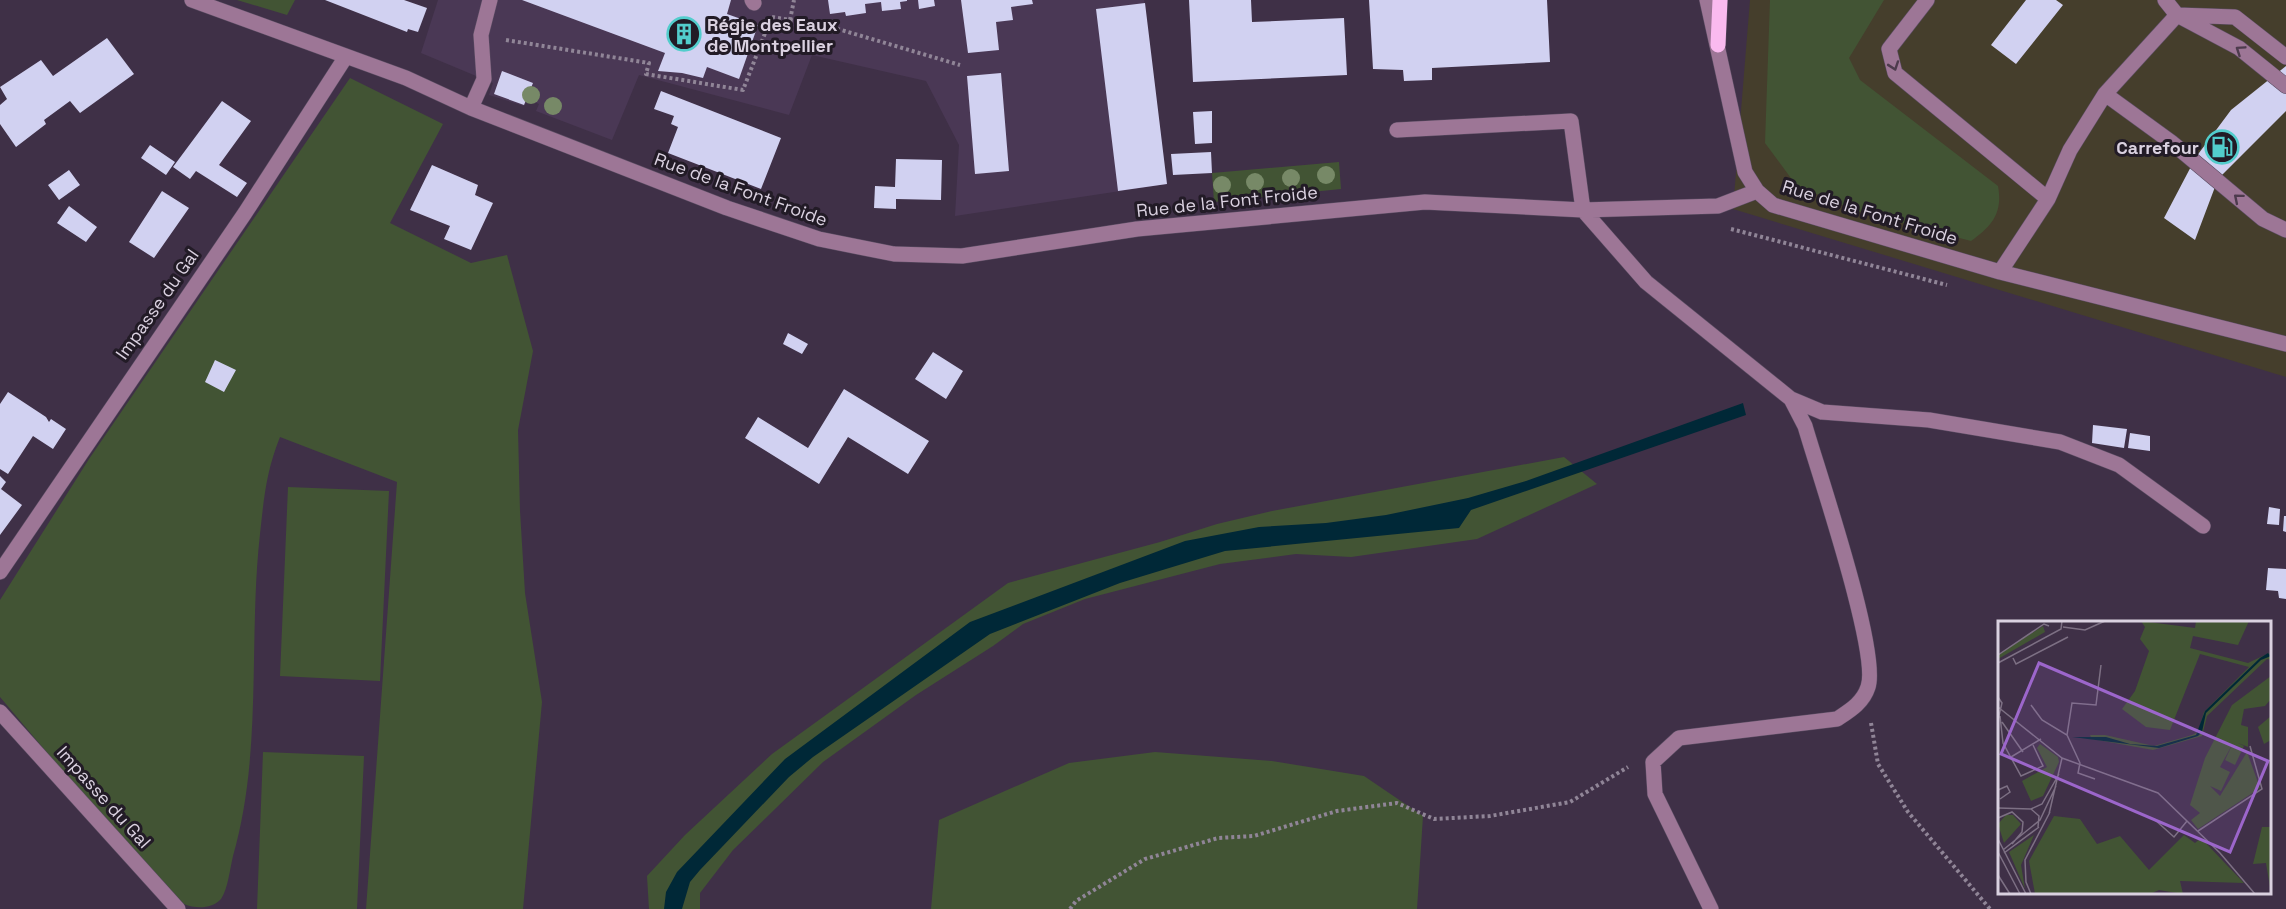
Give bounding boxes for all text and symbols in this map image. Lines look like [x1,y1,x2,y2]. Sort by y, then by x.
place label: Régie des Eaux de Montpellier [707,13,838,57]
building icon: Régie des Eaux de Montpellier [666,16,702,52]
one-way arrow [2236,46,2247,57]
one-way arrow [1887,60,1899,70]
fuel station icon: Carrefour [2204,129,2240,165]
place label: Carrefour [2116,136,2199,159]
street label: Rue de la Font Froide [651,147,831,231]
street label: Rue de la Font Froide [1779,174,1961,250]
street label: Rue de la Font Froide [1135,180,1319,222]
one-way arrow [2234,194,2245,205]
street label: Impasse du Gal [110,244,204,364]
inset map [1998,621,2271,894]
street label: Impasse du Gal [52,741,156,853]

